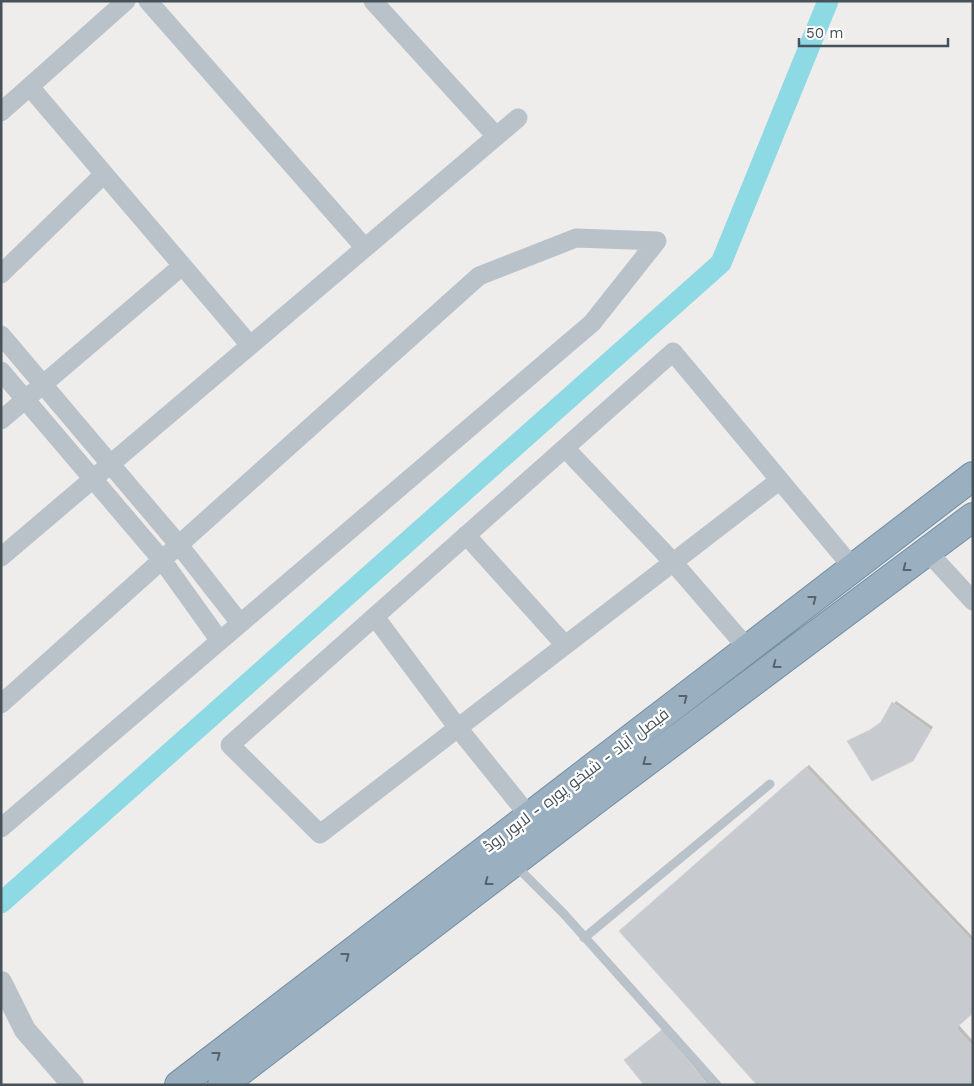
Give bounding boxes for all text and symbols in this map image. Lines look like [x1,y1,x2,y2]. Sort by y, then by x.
scale bar [799,15,948,47]
text: 50 m [806,24,843,42]
one-way arrow [903,562,912,570]
one-way arrow [807,596,816,604]
one-way arrow [772,659,782,668]
one-way arrow [678,695,687,703]
street label: فیصل آباد - شیخو پورہ - لاہور روڈ [479,704,674,858]
one-way arrow [643,757,652,765]
one-way arrow [484,876,494,885]
one-way arrow [340,954,349,962]
one-way arrow [212,1052,221,1061]

